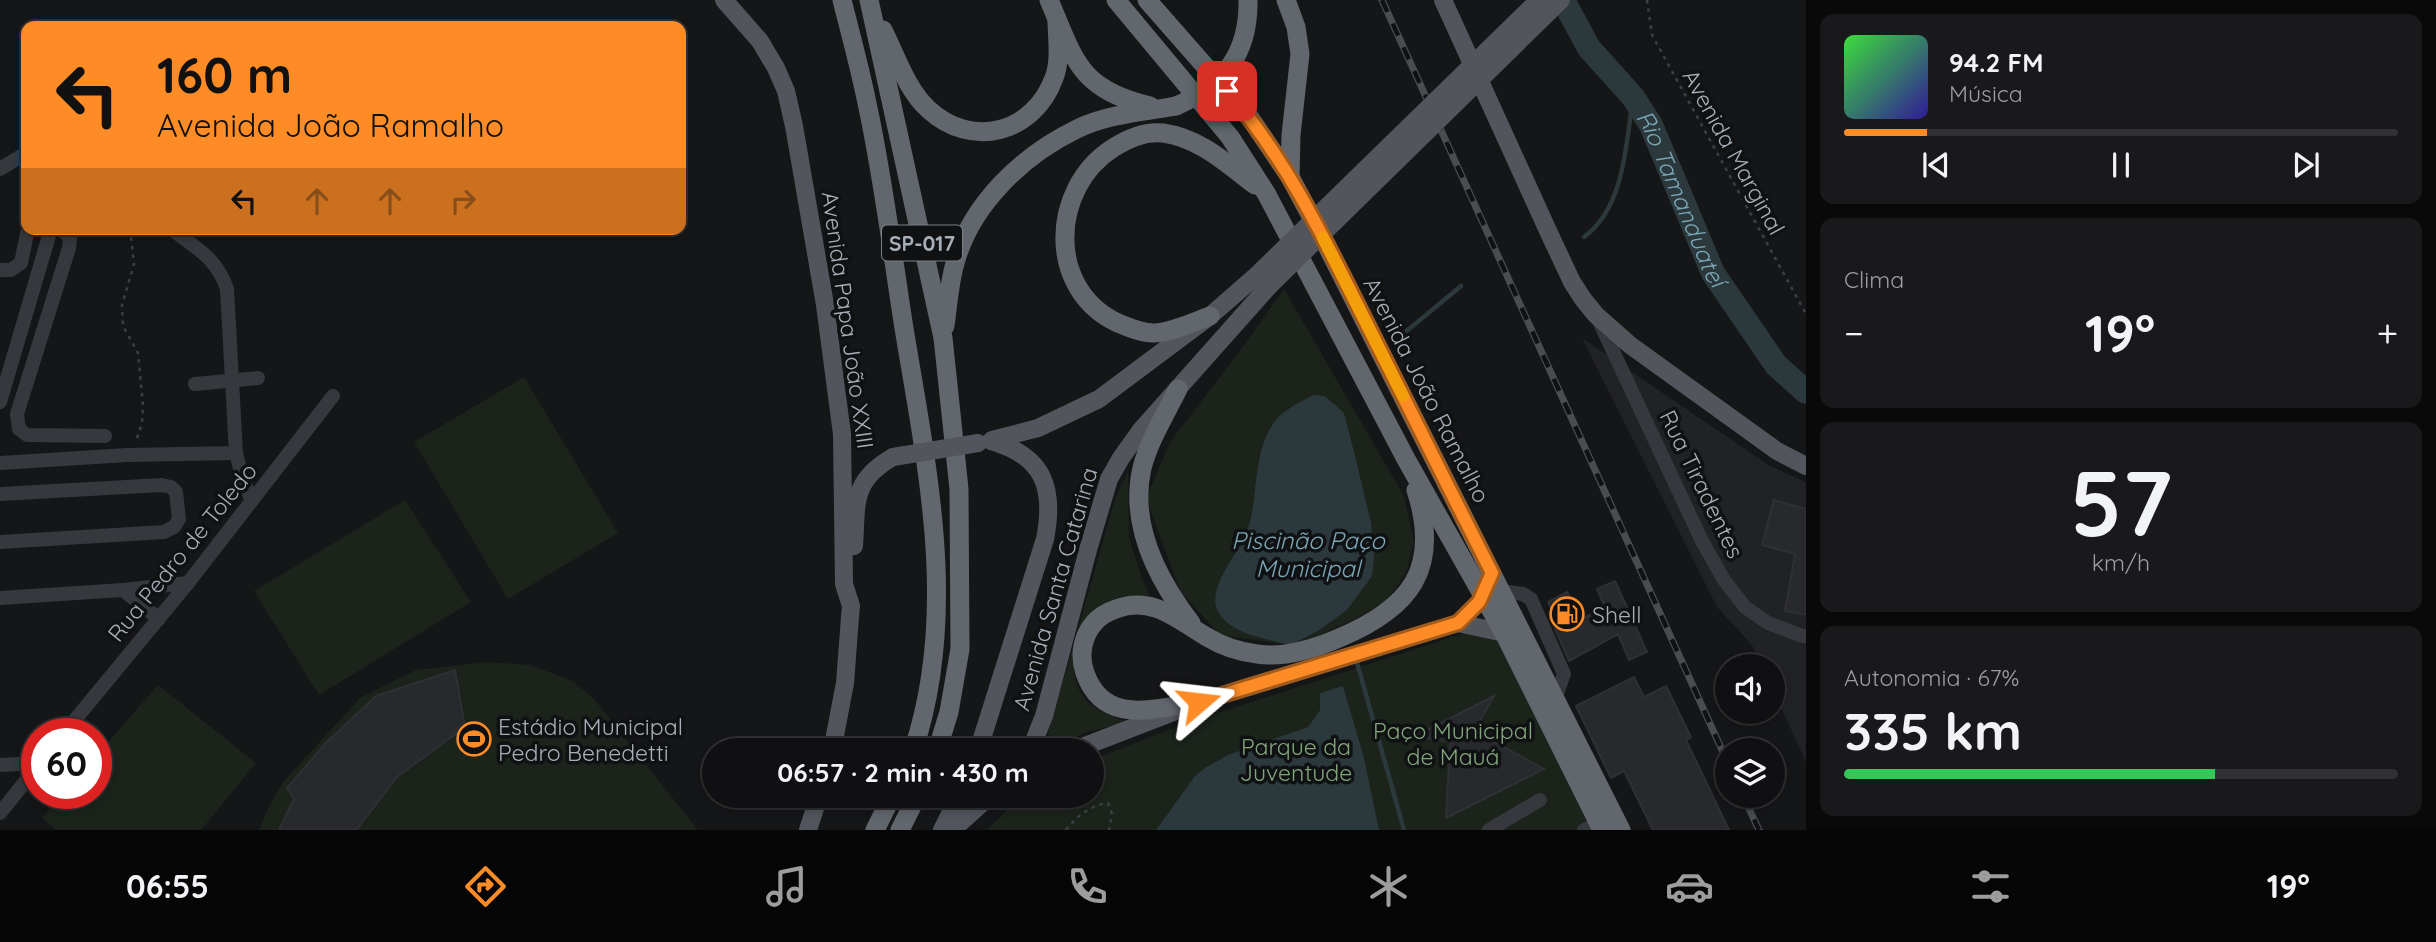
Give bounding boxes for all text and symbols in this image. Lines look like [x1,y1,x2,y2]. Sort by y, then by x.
text: 160 m [157,44,292,105]
text: 94.2 FM [1949,46,2044,79]
icon: left [42,49,133,140]
pin [1197,61,1257,121]
street label: Avenida Marginal [1676,64,1792,240]
icon: arrive [1208,72,1246,110]
text: Música [1949,79,2023,108]
water label: Rio Tamanduateí [1630,104,1736,297]
text: Avenida João Ramalho [157,105,504,145]
icon: previous [1917,146,1955,184]
icon: pause [2102,146,2140,184]
icon: next [2287,146,2325,184]
icon: left [225,182,263,220]
icon: ahead [298,182,336,220]
icon: ahead [371,182,409,220]
icon: right [444,182,482,220]
street label: Avenida Papa João XXIII [816,189,880,451]
road number: SP-017 [882,226,962,260]
text: Clima [1844,265,1904,294]
street label: Avenida João Ramalho [1357,272,1497,508]
text: 19° [2085,300,2155,365]
text: − [1844,309,1864,357]
text: + [2377,309,2398,357]
street label: Rua Tiradentes [1654,405,1750,563]
text: 57 [2070,445,2172,559]
street label: Rua Pedro de Toledo [101,457,263,647]
street label: Avenida Santa Catarina [1006,464,1104,714]
water label: Piscinão Paço Municipal [1231,525,1386,583]
text: km/h [2092,548,2150,577]
fuel station icon: Shell [1548,595,1586,633]
place label: Shell [1592,600,1642,629]
map controls [1715,654,1785,808]
button: sound [1715,654,1785,724]
text: Autonomia · 67% [1844,663,2019,692]
position arrow [1162,665,1236,739]
text: 335 km [1844,698,2022,763]
place label: Estádio Municipal Pedro Benedetti [498,712,683,767]
park label: Paço Municipal de Mauá [1373,716,1533,771]
speed limit sign: 60 [21,718,112,809]
sports icon: Estádio Municipal Pedro Benedetti [455,720,493,758]
park label: Parque da Juventude [1240,732,1352,787]
button: layers [1715,738,1785,808]
text: 06:57 · 2 min · 430 m [777,756,1029,789]
icon: directions [461,862,510,911]
icon: music [762,862,811,911]
icon: phone [1063,862,1112,911]
icon: climate [1364,862,1413,911]
icon: car [1665,862,1714,911]
icon: filters [1966,862,2015,911]
text: 06:55 [126,866,209,906]
text: 19° [2267,866,2310,906]

